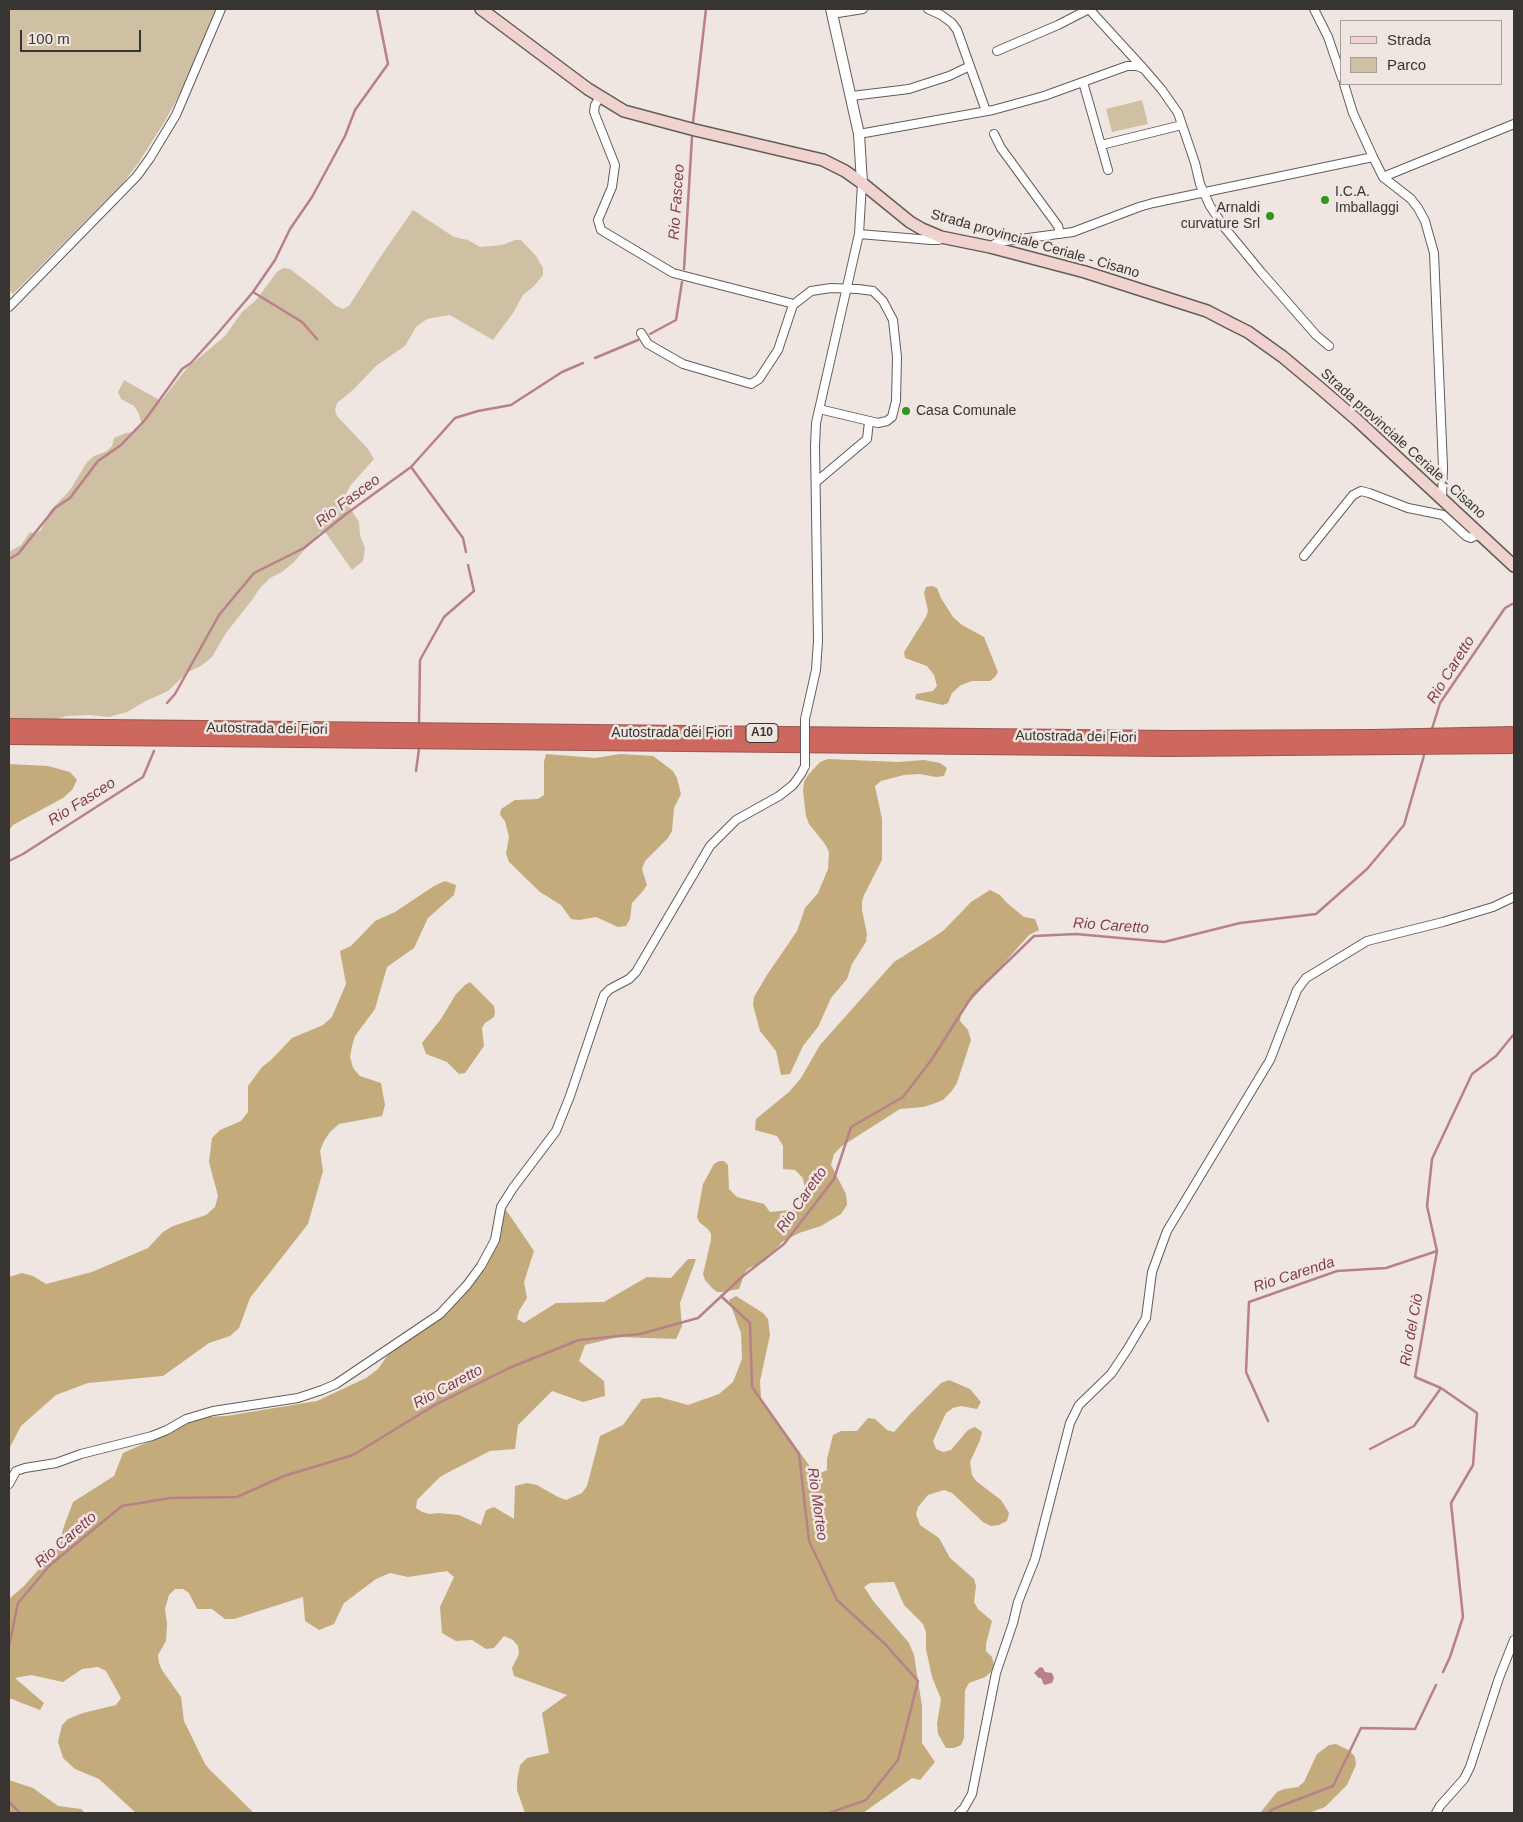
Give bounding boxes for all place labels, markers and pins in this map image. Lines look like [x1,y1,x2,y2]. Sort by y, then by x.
place label: I.C.A. Imballaggi [1335,184,1399,216]
marker: I.C.A. Imballaggi [1319,194,1331,206]
place label: Arnaldi curvature Srl [1181,200,1260,232]
marker: Arnaldi curvature Srl [1264,210,1276,222]
place label: Casa Comunale [916,403,1016,419]
marker: Casa Comunale [900,405,912,417]

